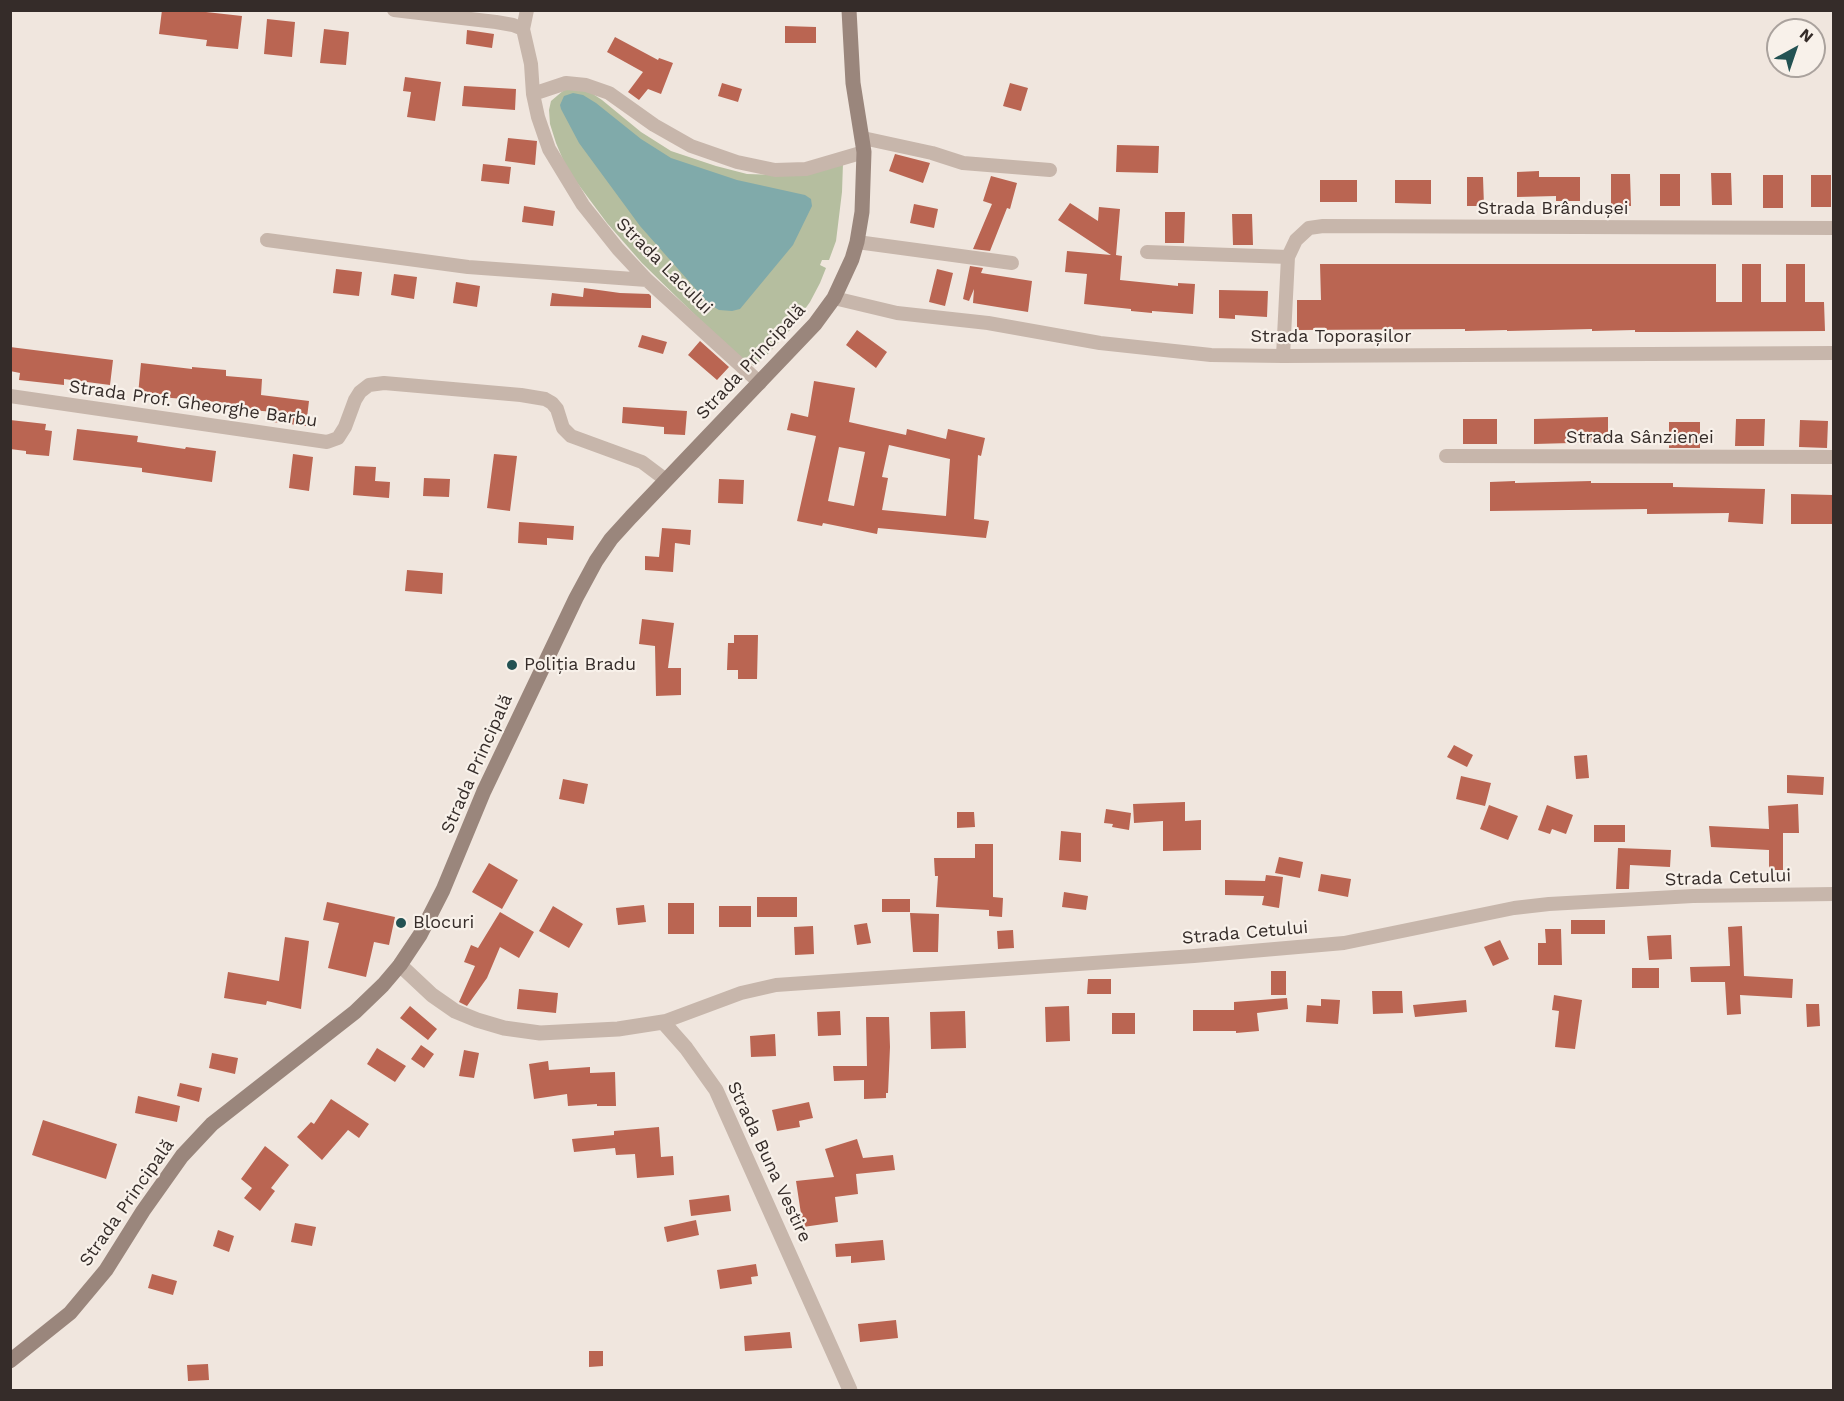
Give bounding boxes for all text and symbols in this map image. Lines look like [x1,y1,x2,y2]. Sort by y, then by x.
north arrow [1766,18,1826,78]
text: N [1796,24,1817,46]
street label: Strada Brândușei [1477,198,1629,220]
street label: Strada Lacului [611,213,717,319]
street label: Strada Principală [692,300,810,424]
street label: Strada Toporașilor [1251,326,1411,348]
street label: Strada Prof. Gheorghe Barbu [67,376,319,432]
street label: Strada Sânzienei [1566,427,1714,449]
place label: Poliția Bradu [524,654,636,676]
marker: Poliția Bradu [505,658,519,672]
street label: Strada Principală [437,691,517,837]
street label: Strada Cetului [1664,865,1792,891]
place label: Blocuri [413,912,474,934]
marker: Blocuri [394,916,408,930]
street label: Strada Cetului [1181,917,1309,949]
street label: Strada Buna Vestire [722,1078,816,1246]
street label: Strada Principală [75,1135,179,1271]

